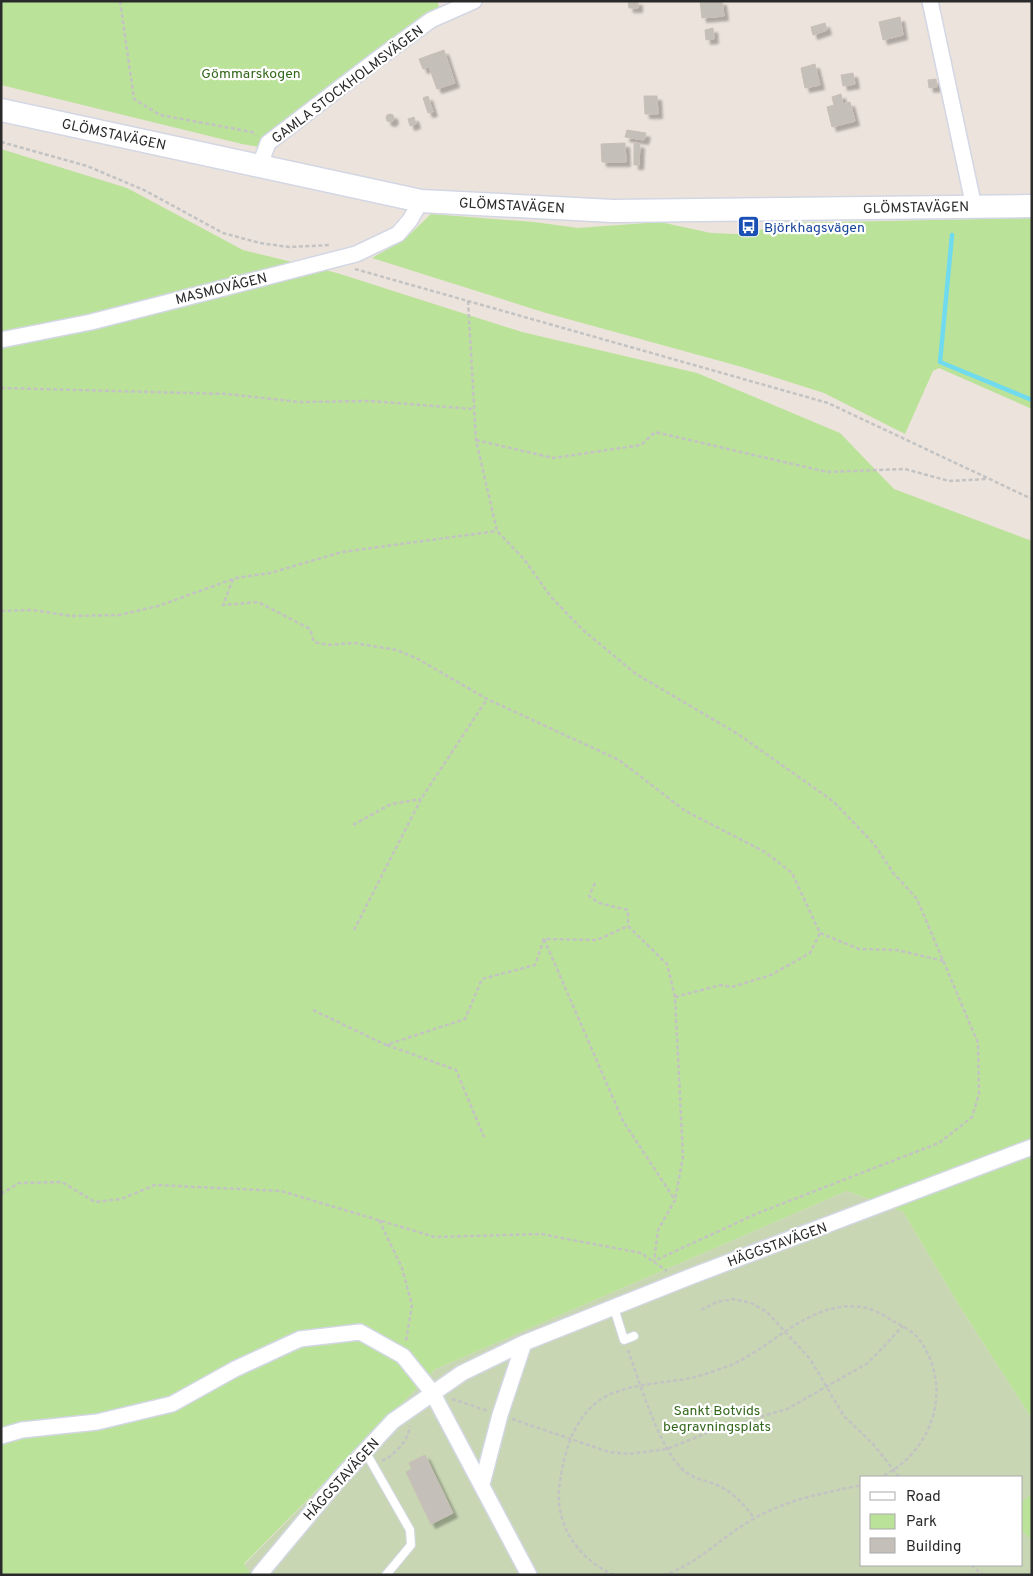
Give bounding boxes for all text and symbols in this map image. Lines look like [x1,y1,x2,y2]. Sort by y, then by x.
street label: GAMLA STOCKHOLMSVÄGEN [268,22,427,148]
park label: Gömmarskogen [201,66,301,83]
street label: GLÖMSTAVÄGEN [60,115,168,155]
street label: GLÖMSTAVÄGEN [458,194,565,218]
street label: GLÖMSTAVÄGEN [863,198,969,218]
bus stop icon: Björkhagsvägen [736,215,760,239]
place label: Björkhagsvägen [764,220,865,237]
street label: MASMOVÄGEN [174,269,269,309]
street label: HÄGGSTAVÄGEN [725,1219,830,1271]
park label: Sankt Botvids begravningsplats [663,1403,771,1436]
street label: HÄGGSTAVÄGEN [300,1435,384,1525]
legend [860,1476,1023,1566]
text: Road [906,1488,941,1507]
text: Park [906,1513,937,1532]
text: Building [906,1538,961,1557]

